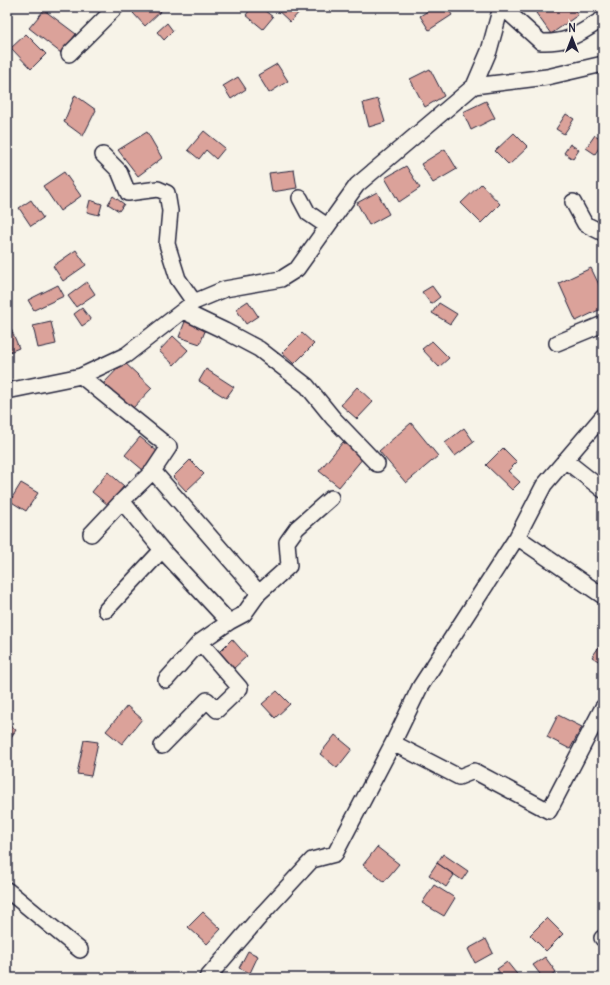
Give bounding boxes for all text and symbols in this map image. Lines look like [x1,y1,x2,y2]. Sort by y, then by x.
north arrow [552,18,592,58]
text: N [568,21,576,35]

